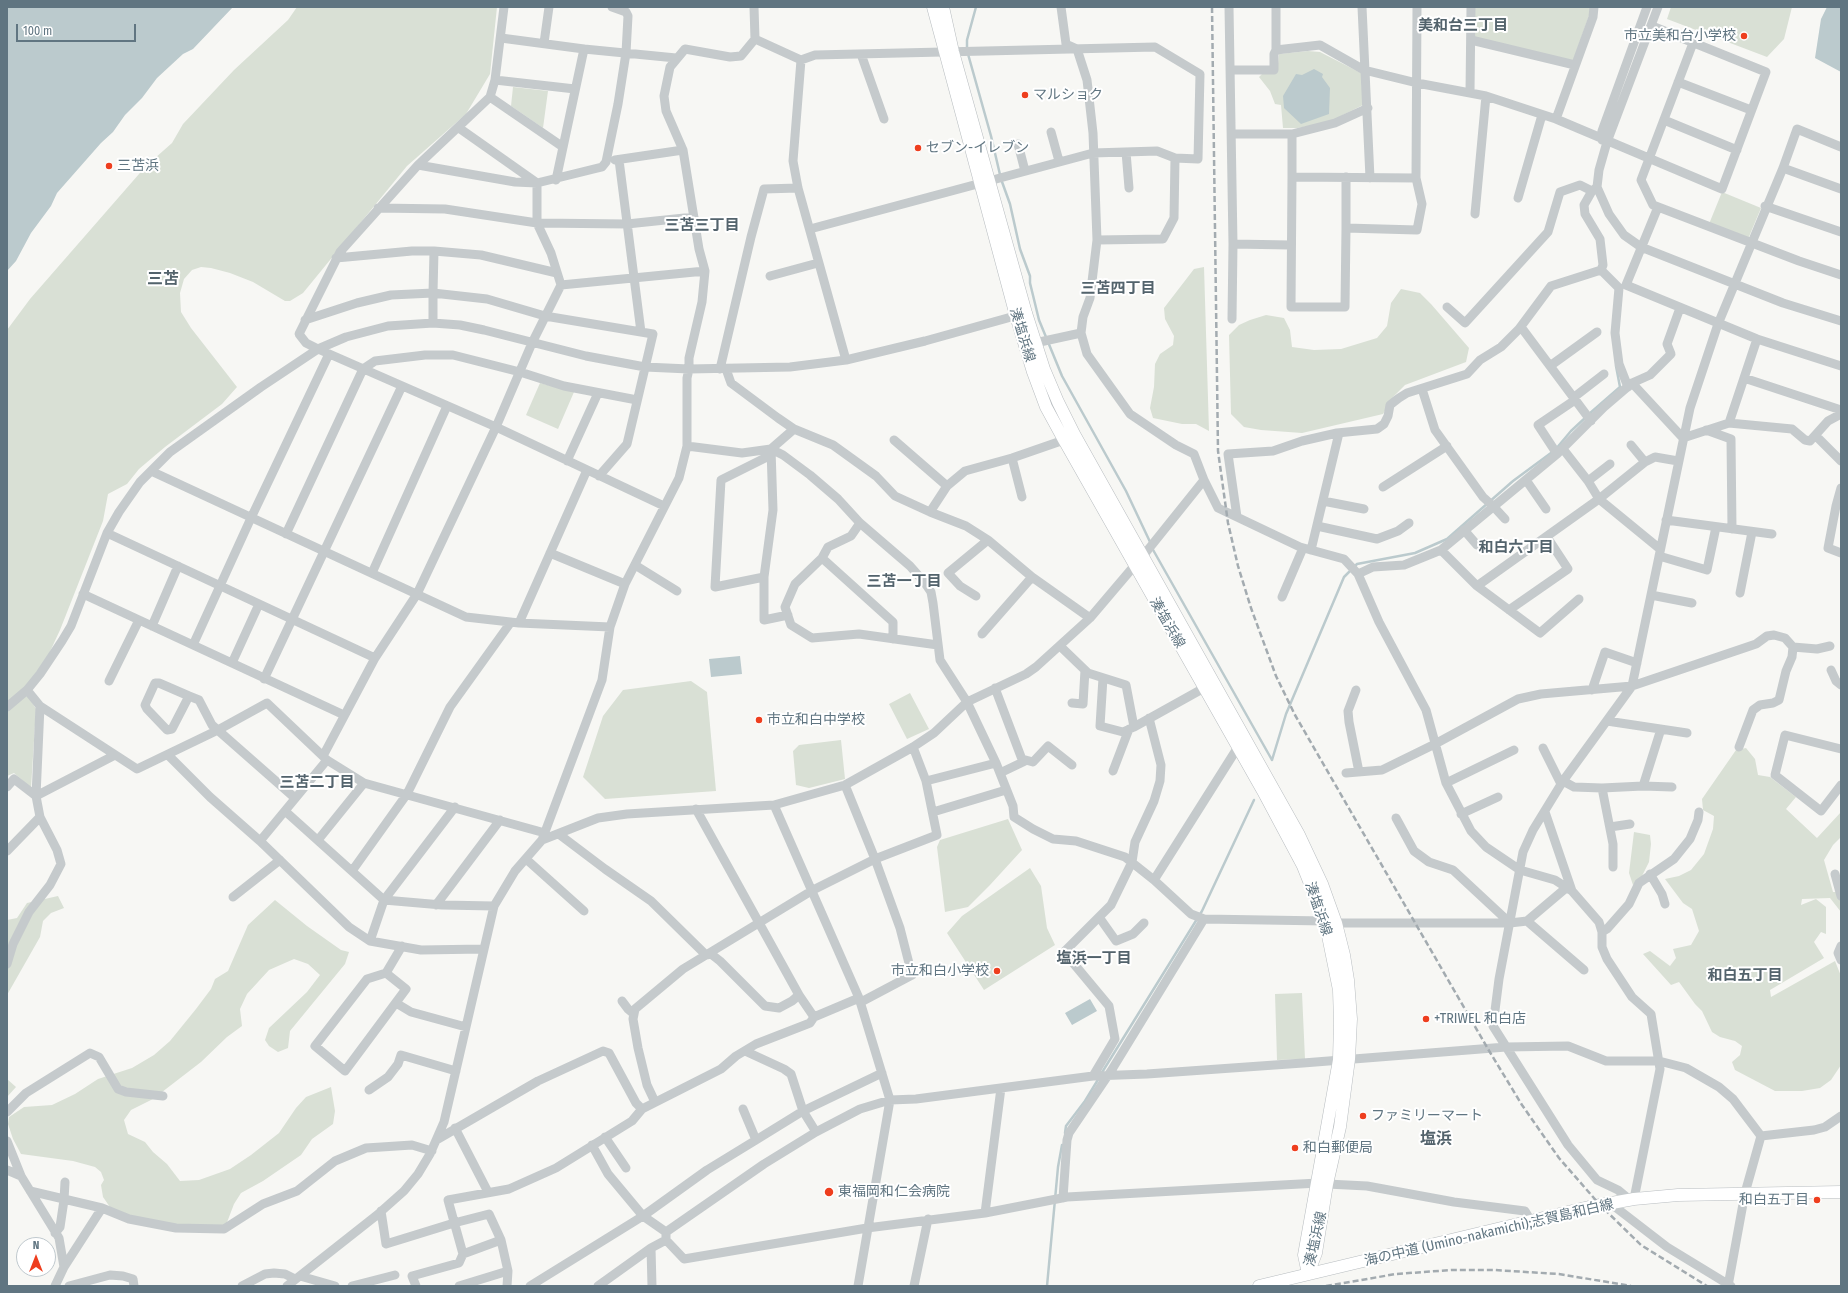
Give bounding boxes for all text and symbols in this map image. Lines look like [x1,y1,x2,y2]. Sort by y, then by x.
scale bar [18,16,138,42]
district label: 美和台三丁目 [1418,17,1508,35]
text: 100 m [23,24,52,38]
place label: 市立美和台小学校 [1624,28,1736,44]
marker: 市立美和台小学校 [1739,31,1749,41]
place label: マルショク [1033,87,1103,103]
marker: マルショク [1020,90,1030,100]
place label: セブン-イレブン [926,140,1029,156]
marker: セブン-イレブン [913,143,923,153]
place label: 三苫浜 [117,158,159,174]
marker: 三苫浜 [104,161,114,171]
district label: 三苫三丁目 [665,217,739,235]
district label: 三苫 [147,270,179,290]
district label: 三苫四丁目 [1081,280,1155,298]
street label: 湊塩浜線 [1006,306,1038,364]
district label: 和白六丁目 [1479,539,1553,557]
district label: 三苫一丁目 [867,573,941,591]
street label: 湊塩浜線 [1146,595,1188,651]
place label: 市立和白中学校 [767,712,865,728]
marker: 市立和白中学校 [754,715,764,725]
district label: 三苫二丁目 [280,774,354,792]
street label: 湊塩浜線 [1301,880,1335,938]
district label: 塩浜一丁目 [1057,950,1131,968]
place label: 市立和白小学校 [891,963,989,979]
marker: 市立和白小学校 [992,966,1002,976]
district label: 和白五丁目 [1708,967,1782,985]
place label: +TRIWEL 和白店 [1434,1011,1526,1027]
marker: +TRIWEL 和白店 [1421,1014,1431,1024]
place label: ファミリーマート [1371,1108,1483,1124]
marker: ファミリーマート [1358,1111,1368,1121]
district label: 塩浜 [1420,1130,1452,1150]
place label: 和白郵便局 [1303,1140,1373,1156]
marker: 和白郵便局 [1290,1143,1300,1153]
place label: 東福岡和仁会病院 [838,1184,950,1200]
marker: 東福岡和仁会病院 [823,1186,835,1198]
place label: 和白五丁目 [1739,1192,1809,1208]
marker: 和白五丁目 [1812,1195,1822,1205]
street label: 海の中道 (Umino-nakamichi);志賀島和白線 [1363,1196,1615,1270]
street label: 湊塩浜線 [1302,1210,1330,1268]
north arrow [16,1237,56,1277]
text: N [33,1239,39,1252]

